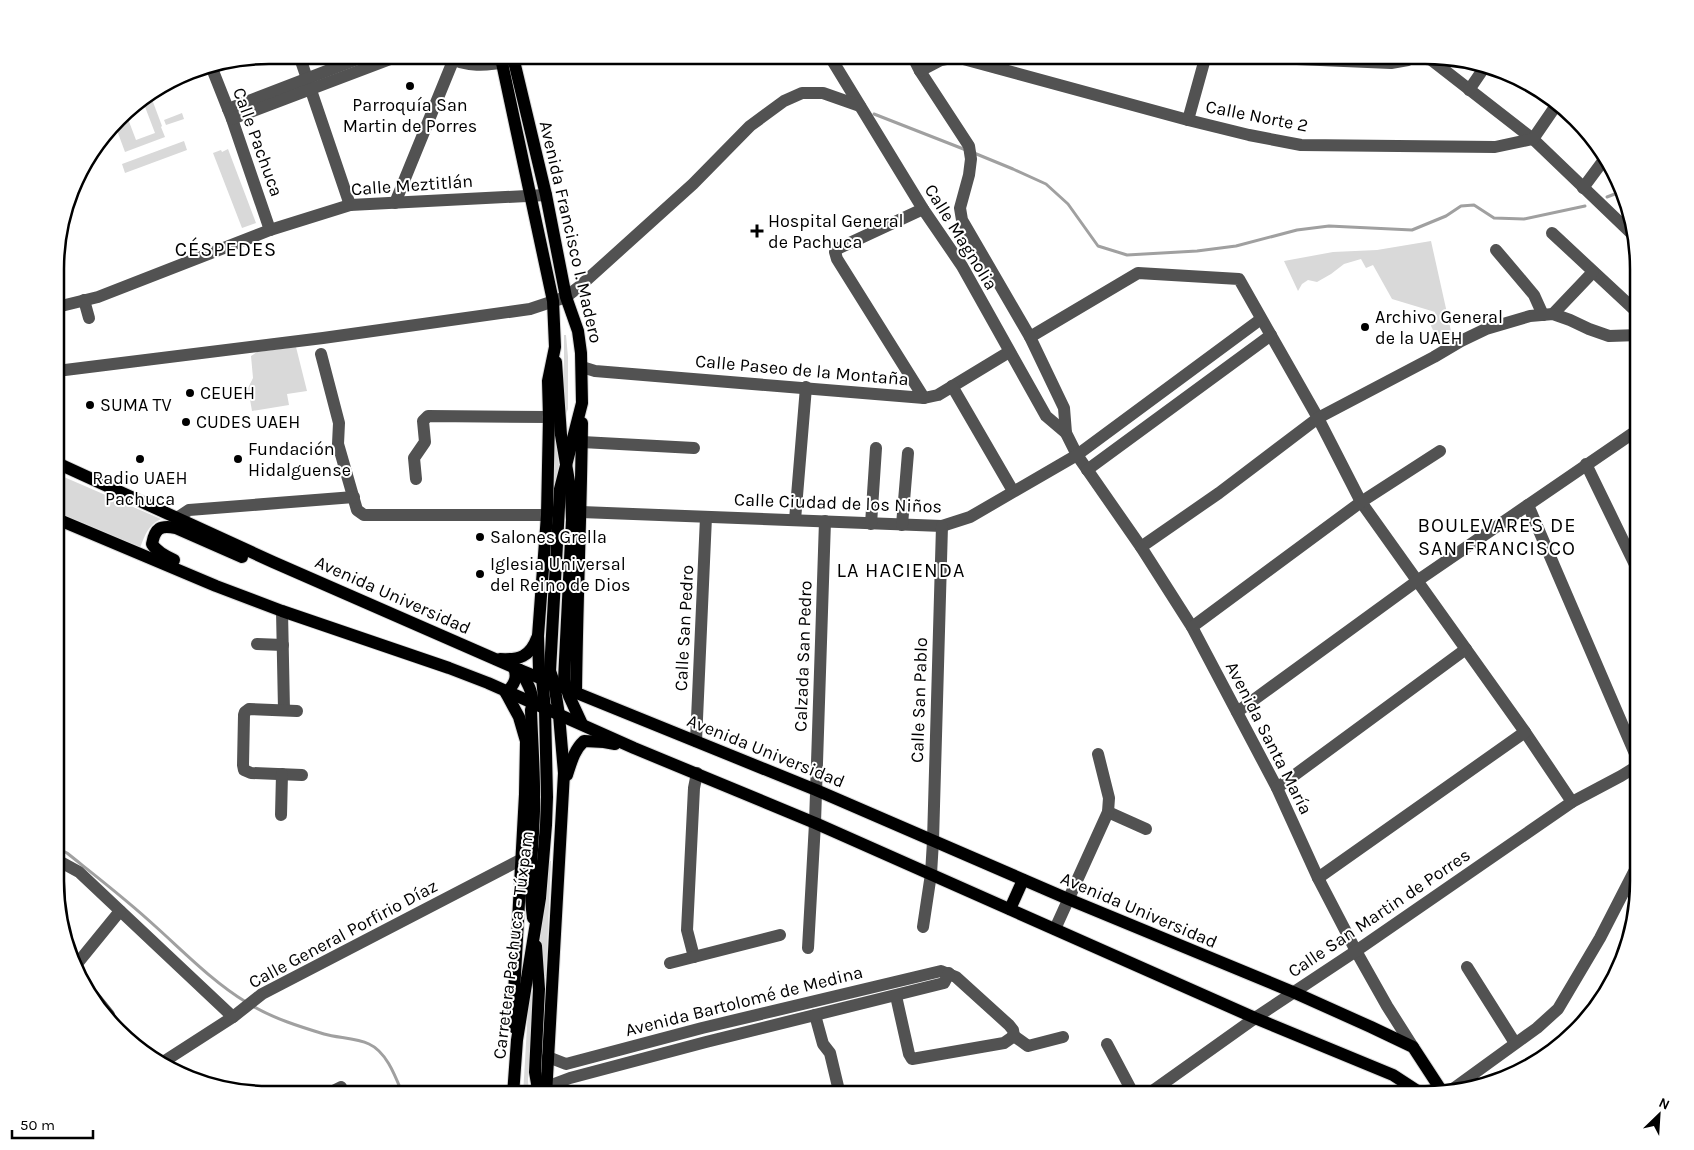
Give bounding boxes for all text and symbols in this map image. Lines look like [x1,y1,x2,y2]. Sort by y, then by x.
marker: Parroquía San Martin de Porres [404,80,416,92]
street label: Calle Pachuca [228,84,288,200]
place label: Parroquía San Martin de Porres [343,94,477,137]
street label: Calle Norte 2 [1204,95,1310,137]
street label: Avenida Francisco I. Madero [535,119,607,345]
street label: Calle Meztitlán [350,170,474,200]
street label: Calle Magnolia [920,180,1002,294]
place label: Hospital General de Pachuca [768,210,904,253]
marker: Hospital General de Pachuca [750,224,764,238]
district label: CÉSPEDES [175,237,277,261]
place label: Archivo General de la UAEH [1375,306,1503,349]
marker: Archivo General de la UAEH [1359,321,1371,333]
street label: Calle Paseo de la Montaña [694,350,910,390]
place label: CEUEH [200,382,255,404]
marker: CEUEH [184,387,196,399]
place label: SUMA TV [100,394,172,416]
marker: SUMA TV [84,399,96,411]
place label: CUDES UAEH [196,411,300,433]
marker: CUDES UAEH [180,416,192,428]
place label: Fundación Hidalguense [248,438,351,481]
marker: Radio UAEH Pachuca [134,453,146,465]
marker: Fundación Hidalguense [232,453,244,465]
place label: Radio UAEH Pachuca [92,467,188,510]
street label: Calle Ciudad de los Niños [734,488,942,518]
district label: BOULEVARES DE SAN FRANCISCO [1418,514,1576,560]
place label: Salones Grella [490,526,607,548]
marker: Salones Grella [474,531,486,543]
street label: Avenida Universidad [312,551,474,639]
place label: Iglesia Universal del Reino de Dios [490,553,631,596]
district label: LA HACIENDA [837,559,965,582]
street label: Calle San Pedro [670,564,698,692]
marker: Iglesia Universal del Reino de Dios [474,568,486,580]
street label: Calzada San Pedro [789,580,817,732]
street label: Calle San Pablo [906,637,932,763]
street label: Avenida Santa María [1221,658,1317,818]
street label: Avenida Universidad [684,709,848,793]
street label: Carretera Pachuca - Túxpam [488,830,538,1060]
street label: Calle San Martin de Porres [1284,844,1474,982]
street label: Avenida Universidad [1057,867,1221,953]
street label: Calle General Porfirio Díaz [245,875,441,993]
street label: Avenida Bartolomé de Medina [623,961,865,1041]
north arrow [1634,1090,1684,1140]
text: N [1656,1094,1672,1113]
scale bar [12,1108,94,1140]
text: 50 m [20,1116,55,1134]

